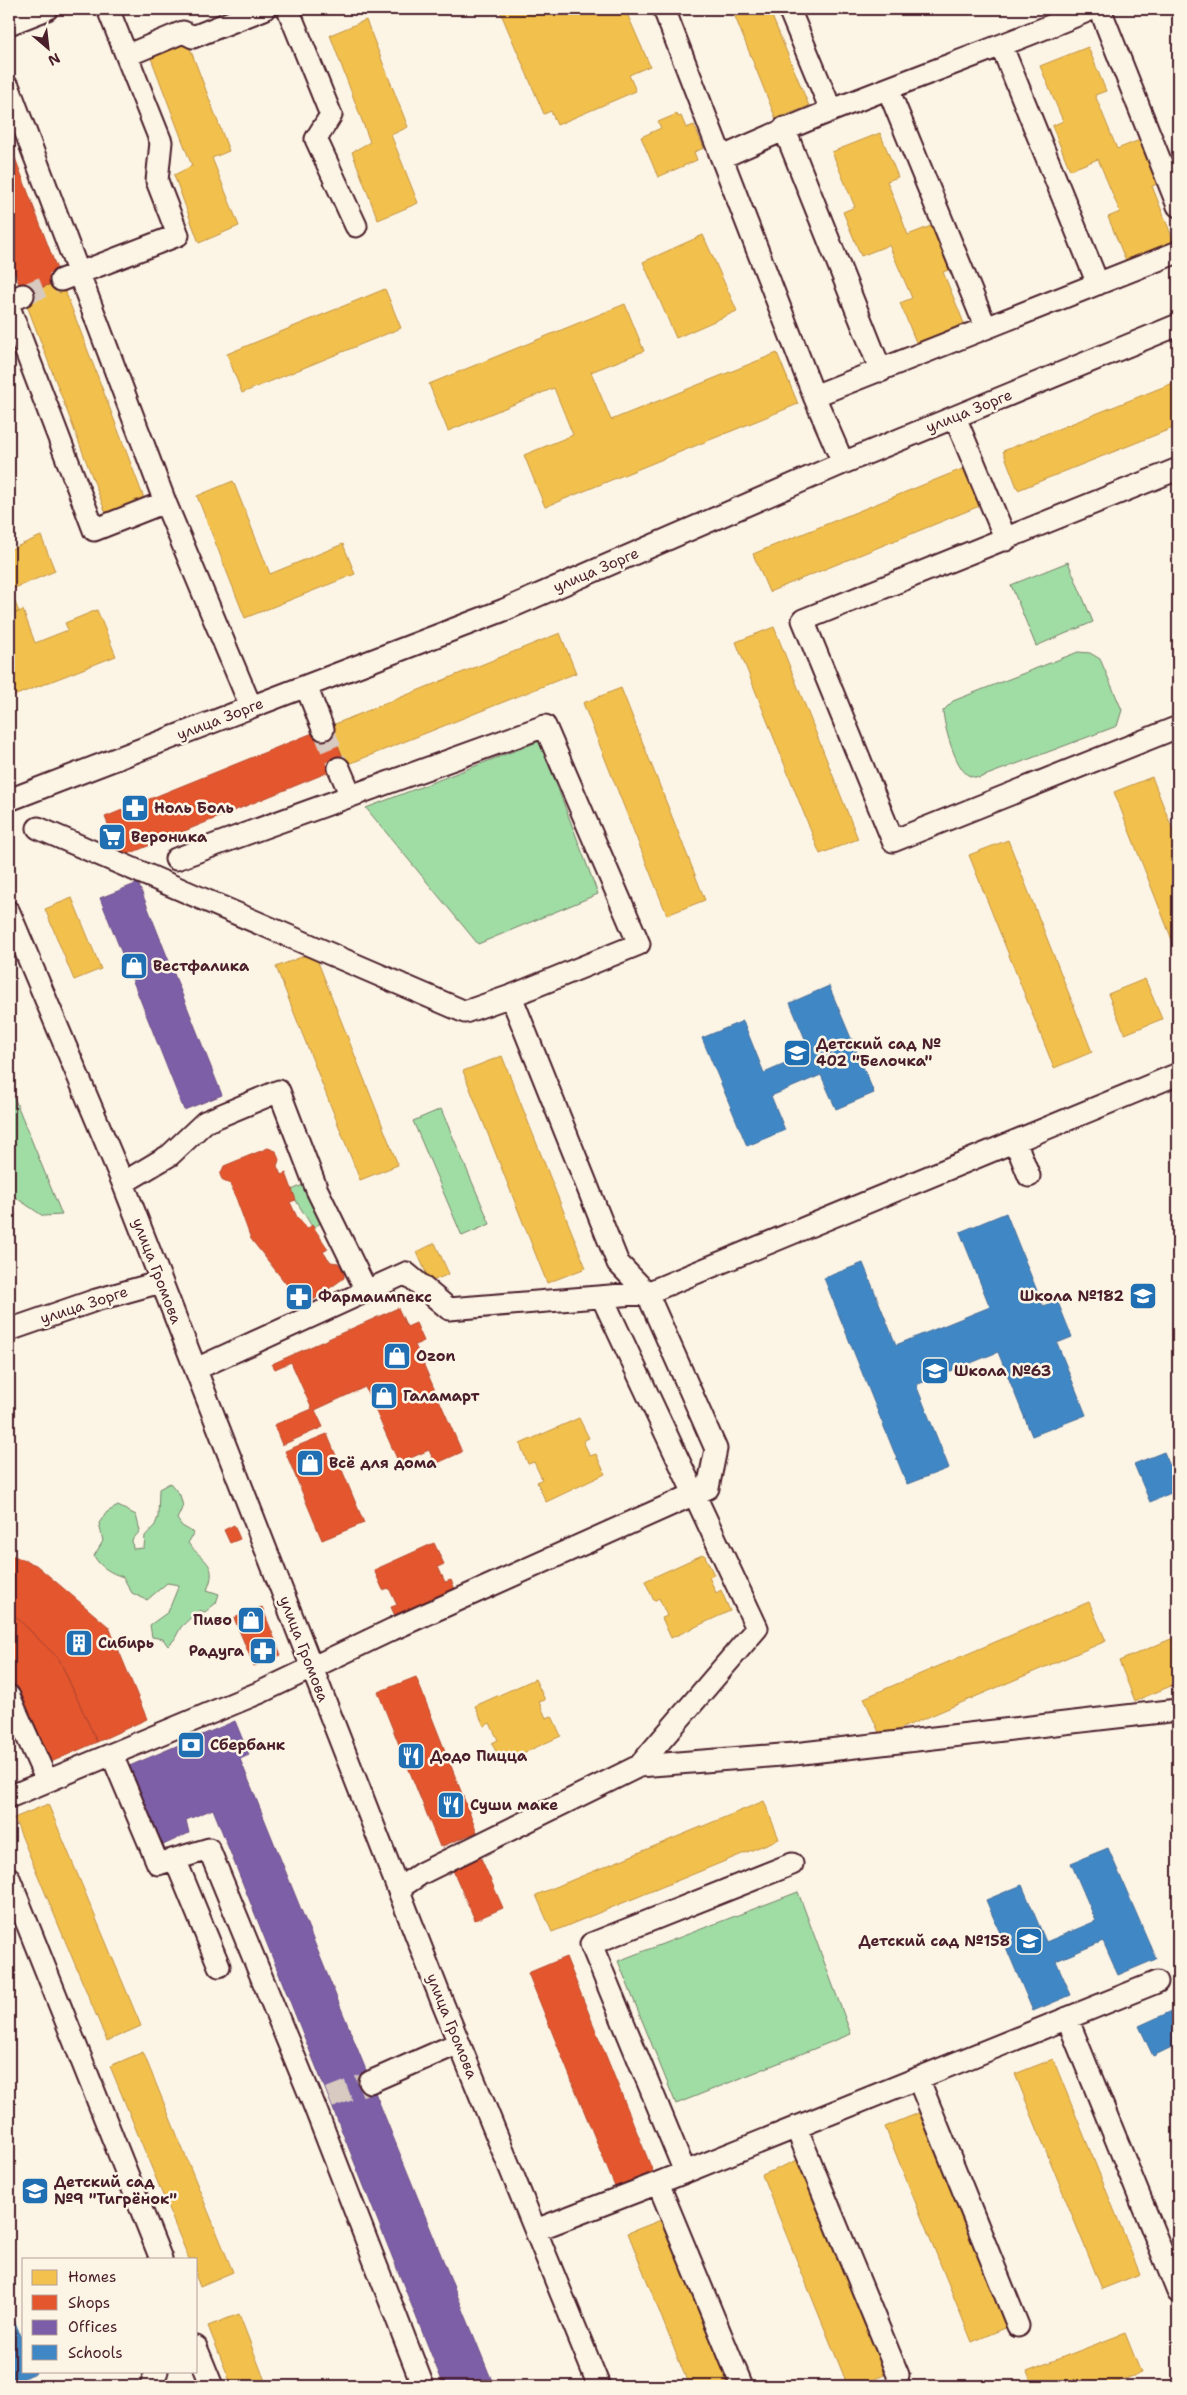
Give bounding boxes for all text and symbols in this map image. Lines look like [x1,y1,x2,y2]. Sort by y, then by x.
north arrow [22,22,72,72]
text: N [45,49,63,70]
street label: улица Зорге [923,385,1015,437]
street label: улица Зорге [550,543,642,597]
street label: улица Зорге [174,693,266,745]
pharmacy icon: Ноль Боль [120,793,150,823]
place label: Ноль Боль [154,798,234,818]
supermarket icon: Вероника [97,822,127,852]
place label: Вероника [131,827,208,847]
shop icon: Вестфалика [119,951,149,981]
place label: Вестфалика [153,956,250,976]
place label: Детский сад № 402 "Белочка" [816,1034,941,1071]
school or university icon: Детский сад № 402 "Белочка" [782,1038,812,1068]
street label: улица Громова [128,1215,187,1327]
street label: улица Зорге [38,1281,130,1329]
school or university icon: Школа №182 [1128,1281,1158,1311]
pharmacy icon: Фармаимпекс [284,1282,314,1312]
place label: Школа №182 [1020,1286,1124,1306]
place label: Фармаимпекс [318,1287,432,1307]
shop icon: Ozon [382,1341,412,1371]
place label: Ozon [416,1346,456,1366]
school or university icon: Школа №63 [920,1356,950,1386]
place label: Школа №63 [954,1361,1051,1381]
shop icon: Галамарт [369,1381,399,1411]
place label: Галамарт [403,1386,479,1406]
shop icon: Всё для дома [295,1448,325,1478]
place label: Всё для дома [329,1453,437,1473]
street label: улица Громова [275,1593,334,1705]
shop icon: Пиво [236,1605,266,1635]
place label: Пиво [193,1610,232,1630]
building icon: Сибирь [64,1628,94,1658]
place label: Сибирь [98,1633,154,1653]
pharmacy icon: Радуга [248,1636,278,1666]
place label: Радуга [189,1641,245,1661]
bank icon: Сбербанк [176,1730,206,1760]
place label: Сбербанк [210,1735,286,1755]
restaurant icon: Додо Пицца [396,1741,426,1771]
place label: Додо Пицца [430,1746,528,1766]
restaurant icon: Суши маке [436,1790,466,1820]
place label: Суши маке [470,1795,558,1815]
school or university icon: Детский сад №158 [1014,1926,1044,1956]
place label: Детский сад №158 [859,1931,1010,1951]
street label: улица Громова [422,1970,482,2082]
place label: Детский сад №9 "Тигрёнок" [54,2172,177,2209]
school or university icon: Детский сад №9 "Тигрёнок" [20,2176,50,2206]
legend [22,2258,198,2372]
text: Homes [68,2267,116,2287]
text: Shops [68,2293,110,2313]
text: Offices [68,2317,117,2337]
text: Schools [68,2343,123,2363]

